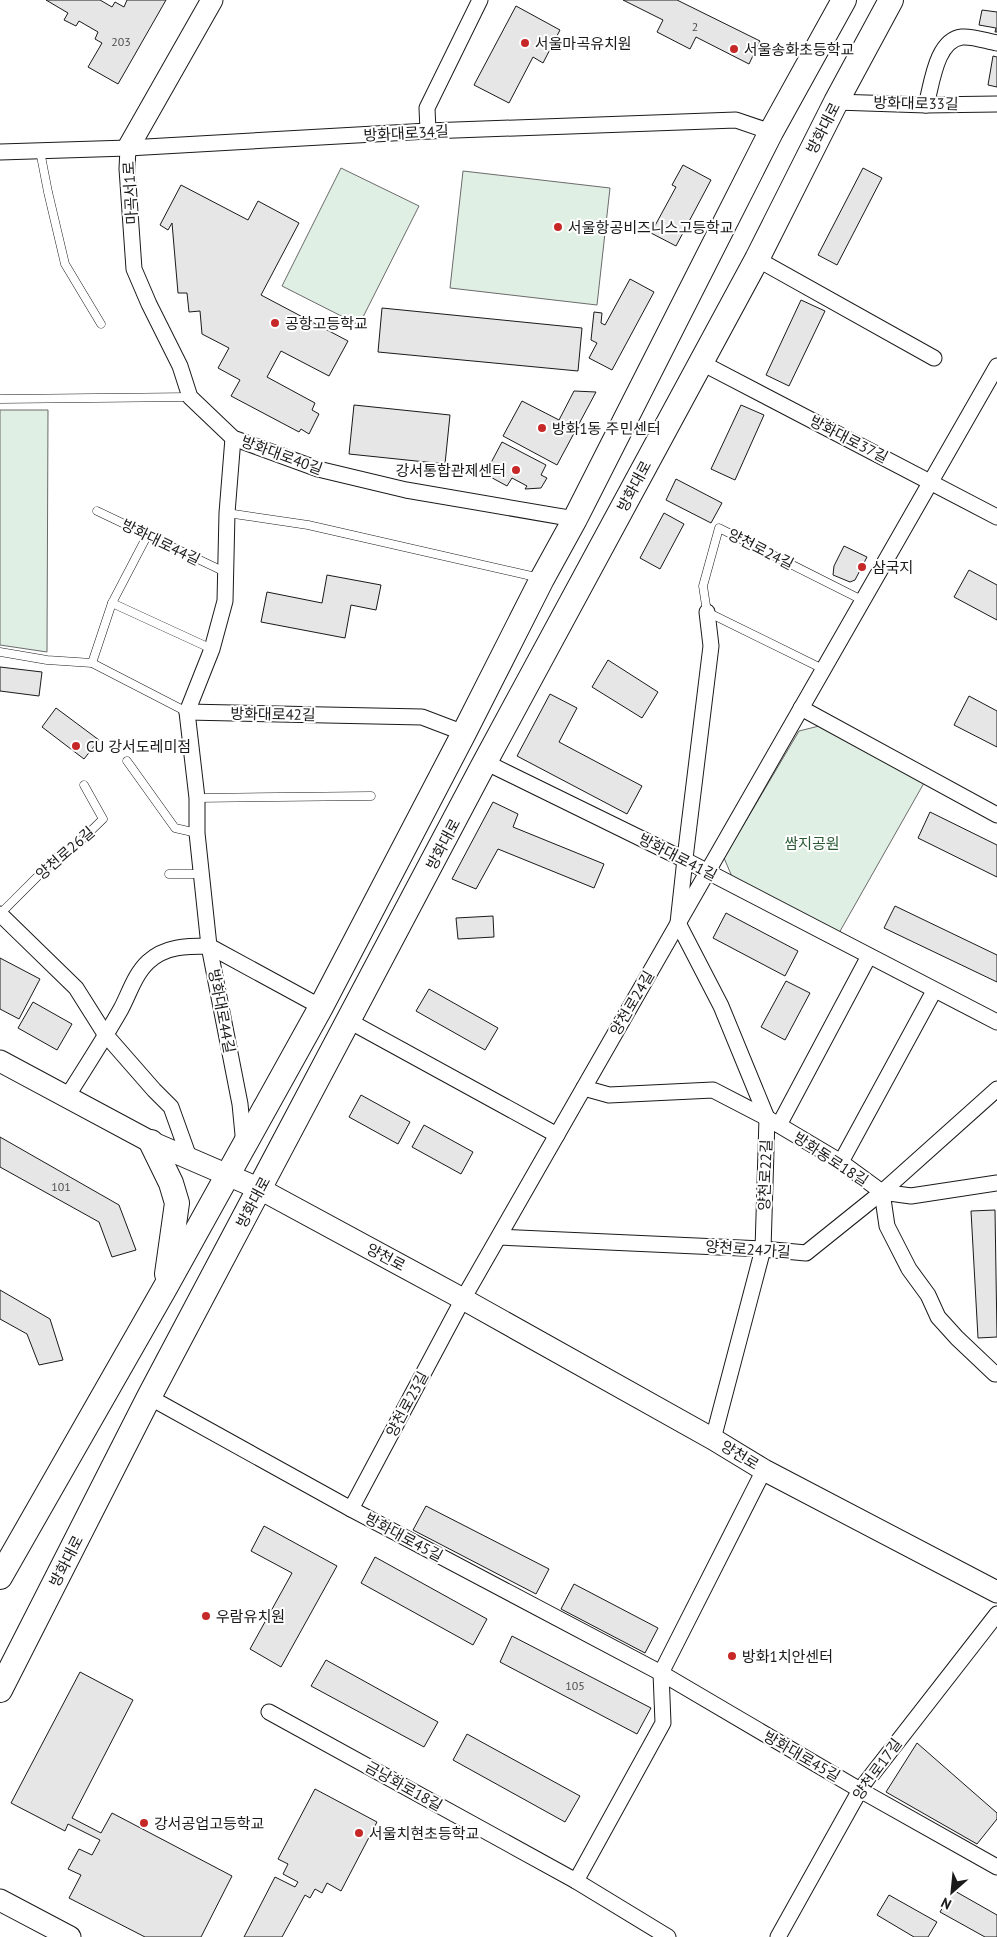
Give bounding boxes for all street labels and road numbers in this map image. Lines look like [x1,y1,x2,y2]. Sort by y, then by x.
street label: 방화대로33길 [873,93,959,113]
street label: 방화대로 [802,99,844,157]
street label: 방화대로34길 [363,121,449,145]
street label: 마곡서1로 [119,161,141,225]
street label: 방화대로37길 [807,411,891,467]
street label: 방화대로40길 [239,431,325,479]
street label: 방화대로 [613,457,655,515]
street label: 방화대로44길 [118,515,204,569]
street label: 양천로24길 [725,524,797,574]
street label: 방화대로42길 [230,704,316,724]
street label: 방화대로 [422,815,464,873]
street label: 양천로26길 [32,822,98,884]
street label: 방화대로41길 [636,829,720,885]
street label: 방화대로44길 [205,967,239,1055]
street label: 양천로24길 [606,967,658,1039]
street label: 방화동로18길 [790,1128,872,1190]
street label: 양천로22길 [754,1139,776,1211]
street label: 방화대로 [232,1173,274,1231]
street label: 양천로24가길 [705,1237,791,1261]
street label: 양천로 [363,1239,409,1275]
street label: 양천로23길 [382,1368,432,1440]
street label: 양천로 [717,1436,763,1474]
street label: 방화대로45길 [362,1509,446,1565]
street label: 방화대로 [45,1532,87,1590]
street label: 방화대로45길 [760,1726,844,1786]
street label: 양천로17길 [848,1734,906,1804]
street label: 금낭화로18길 [362,1757,446,1815]

